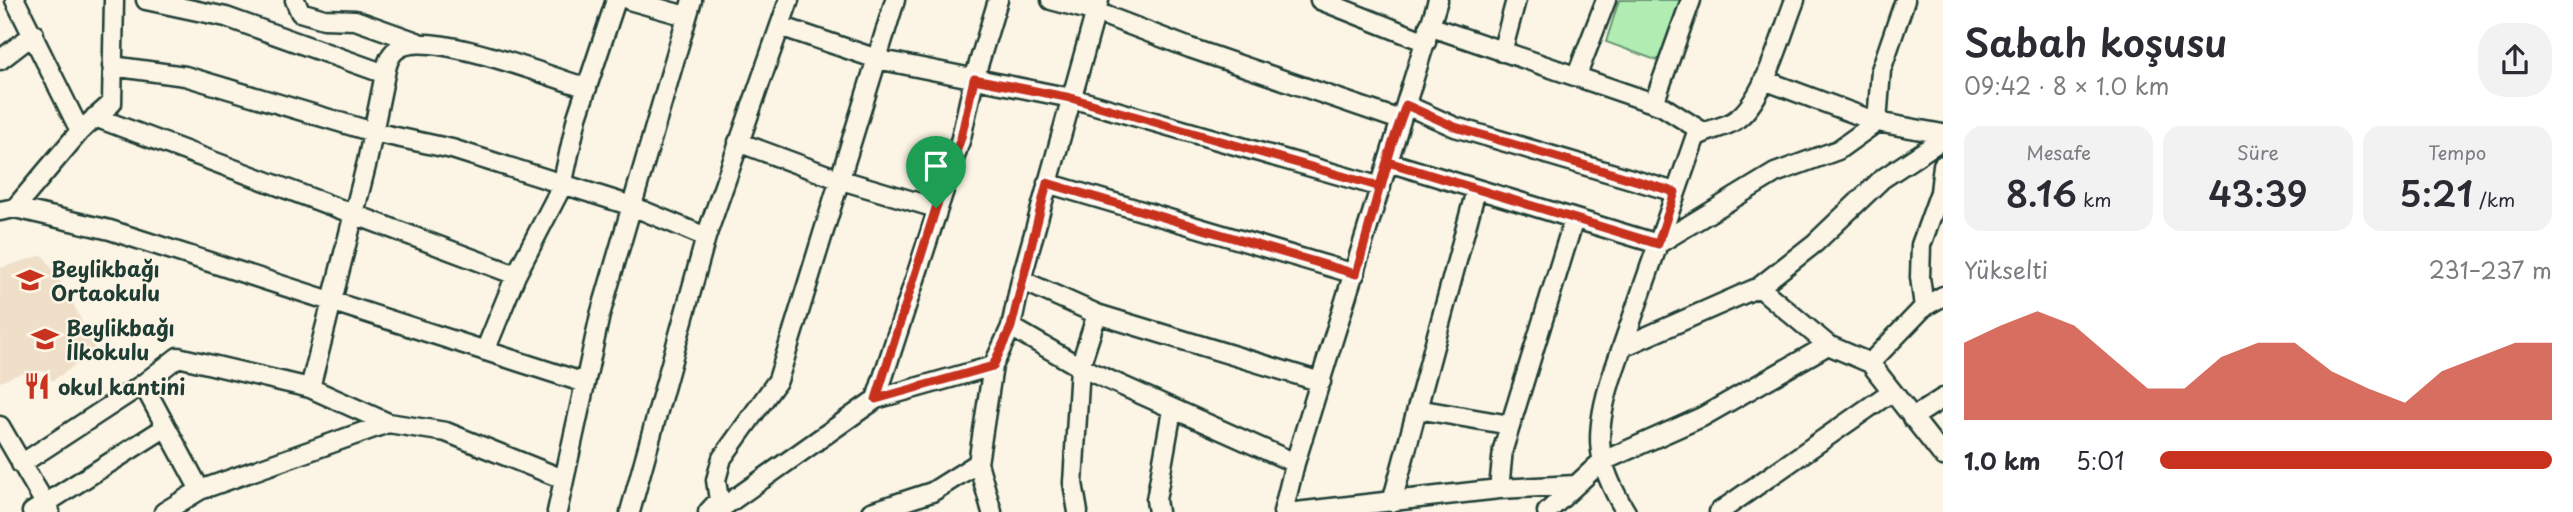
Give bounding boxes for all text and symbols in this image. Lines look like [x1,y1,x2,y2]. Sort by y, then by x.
text: Sabah koşusu [1964,13,2228,70]
button: share [2478,23,2552,97]
text: 09:42 · 8 × 1.0 km [1964,68,2169,103]
pin [906,136,966,208]
text: Mesafe [2026,138,2091,166]
text: Süre [2237,138,2279,166]
text: Tempo [2428,138,2486,166]
icon: arrive [917,147,955,185]
text: 8.16 [2006,166,2077,219]
text: 43:39 [2208,166,2308,219]
text: 5:21 [2399,166,2473,219]
text: km [2077,185,2112,213]
text: /km [2473,185,2515,213]
place label: Beylikbağı Ortaokulu [51,252,160,308]
text: Yükselti [1964,252,2048,287]
text: 231–237 m [2429,252,2552,287]
school or university icon: Beylikbağı Ortaokulu [15,265,45,295]
place label: Beylikbağı İlkokulu [66,311,174,367]
school or university icon: Beylikbağı İlkokulu [30,324,60,354]
place label: okul kantini [58,370,185,402]
restaurant icon: okul kantini [22,371,52,401]
text: 1.0 km [1964,443,2041,478]
text: 5:01 [2076,443,2124,478]

